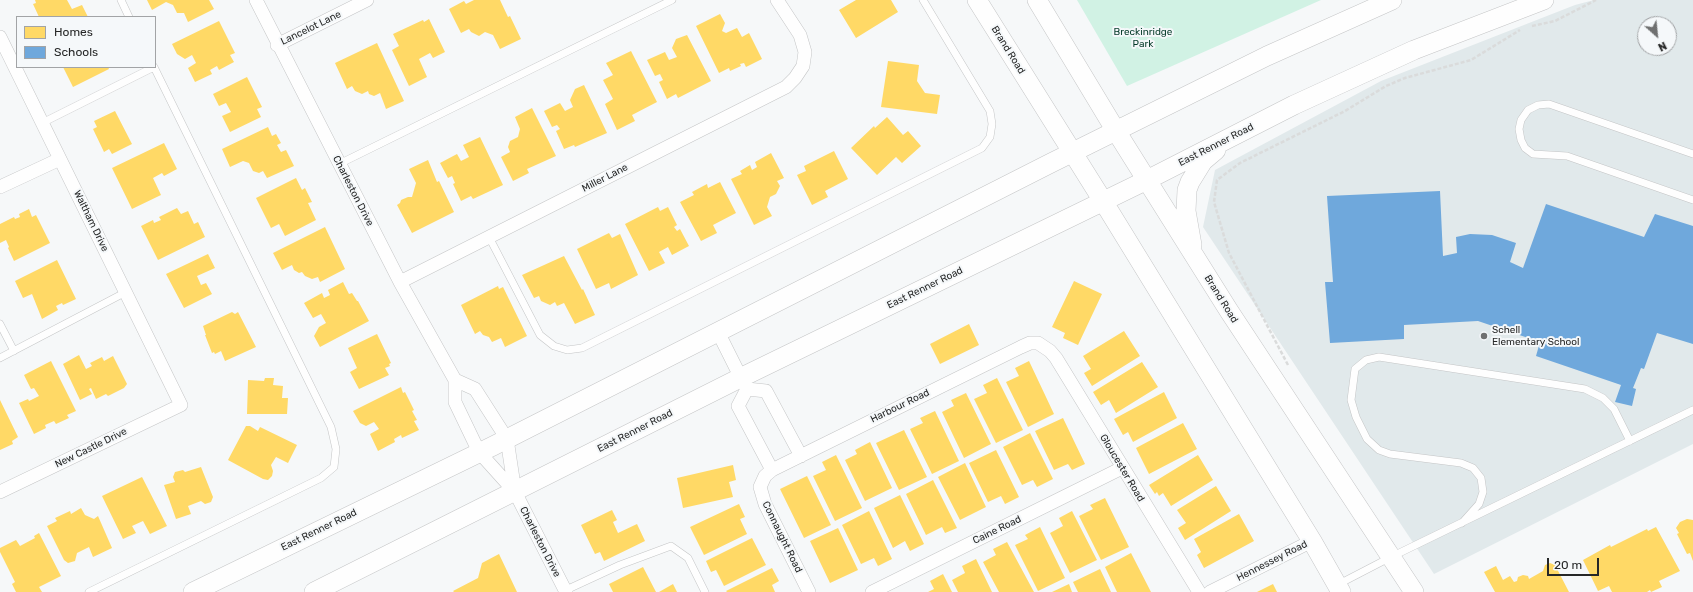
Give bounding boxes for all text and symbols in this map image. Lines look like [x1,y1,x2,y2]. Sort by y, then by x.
street label: Lancelot Lane [279,8,343,48]
legend [16,16,156,68]
north arrow [1637,16,1677,56]
street label: Brand Road [989,24,1027,76]
text: Homes [54,25,93,39]
park label: Breckinridge Park [1114,26,1172,50]
text: N [1656,39,1669,54]
text: Schools [54,45,98,59]
street label: East Renner Road [1176,121,1256,169]
street label: Charleston Drive [330,154,376,228]
street label: Miller Lane [580,161,630,195]
street label: Waltham Drive [71,188,111,254]
street label: East Renner Road [885,264,965,312]
street label: Brand Road [1202,273,1240,325]
place label: Schell Elementary School [1492,324,1580,348]
marker: Schell Elementary School [1479,331,1489,341]
street label: Harbour Road [869,387,931,425]
street label: East Renner Road [595,407,675,455]
street label: New Castle Drive [53,425,129,471]
street label: Gloucester Road [1097,432,1147,504]
street label: Connaught Road [759,499,805,575]
street label: Charleston Drive [517,505,563,579]
street label: East Renner Road [279,506,359,554]
street label: Caine Road [971,513,1023,547]
street label: Hennessey Road [1235,538,1309,584]
scale bar [1549,550,1601,576]
text: 20 m [1554,558,1582,572]

